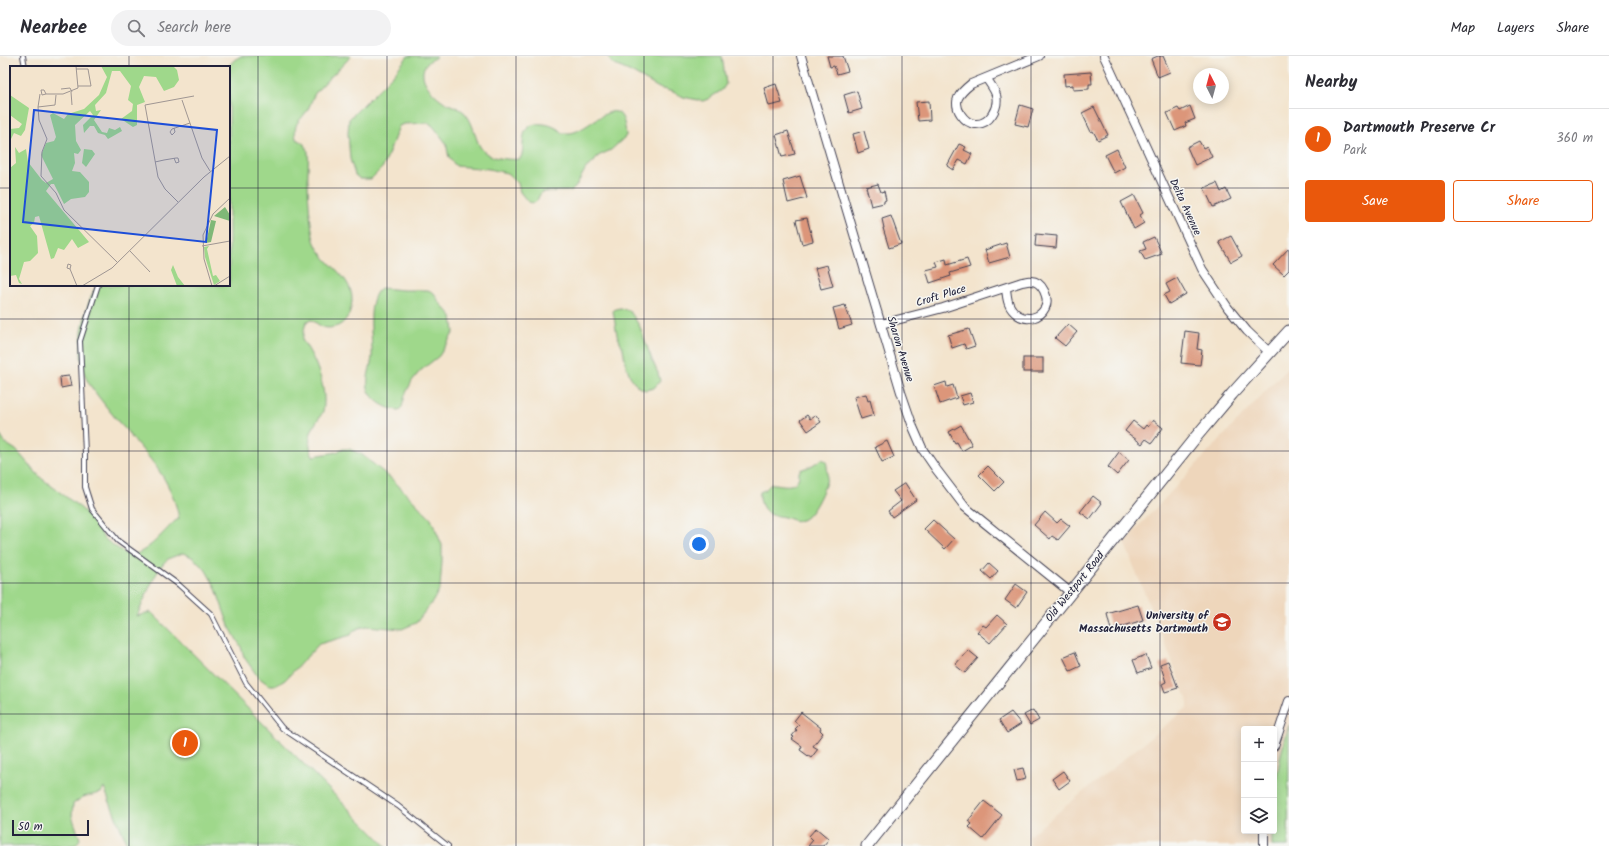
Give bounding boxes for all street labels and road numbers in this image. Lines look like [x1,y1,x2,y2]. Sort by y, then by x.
street label: Delta Avenue [1164,176,1206,238]
street label: Croft Place [914,280,968,312]
street label: Sharon Avenue [881,314,919,384]
street label: Old Westport Road [1041,547,1110,626]

